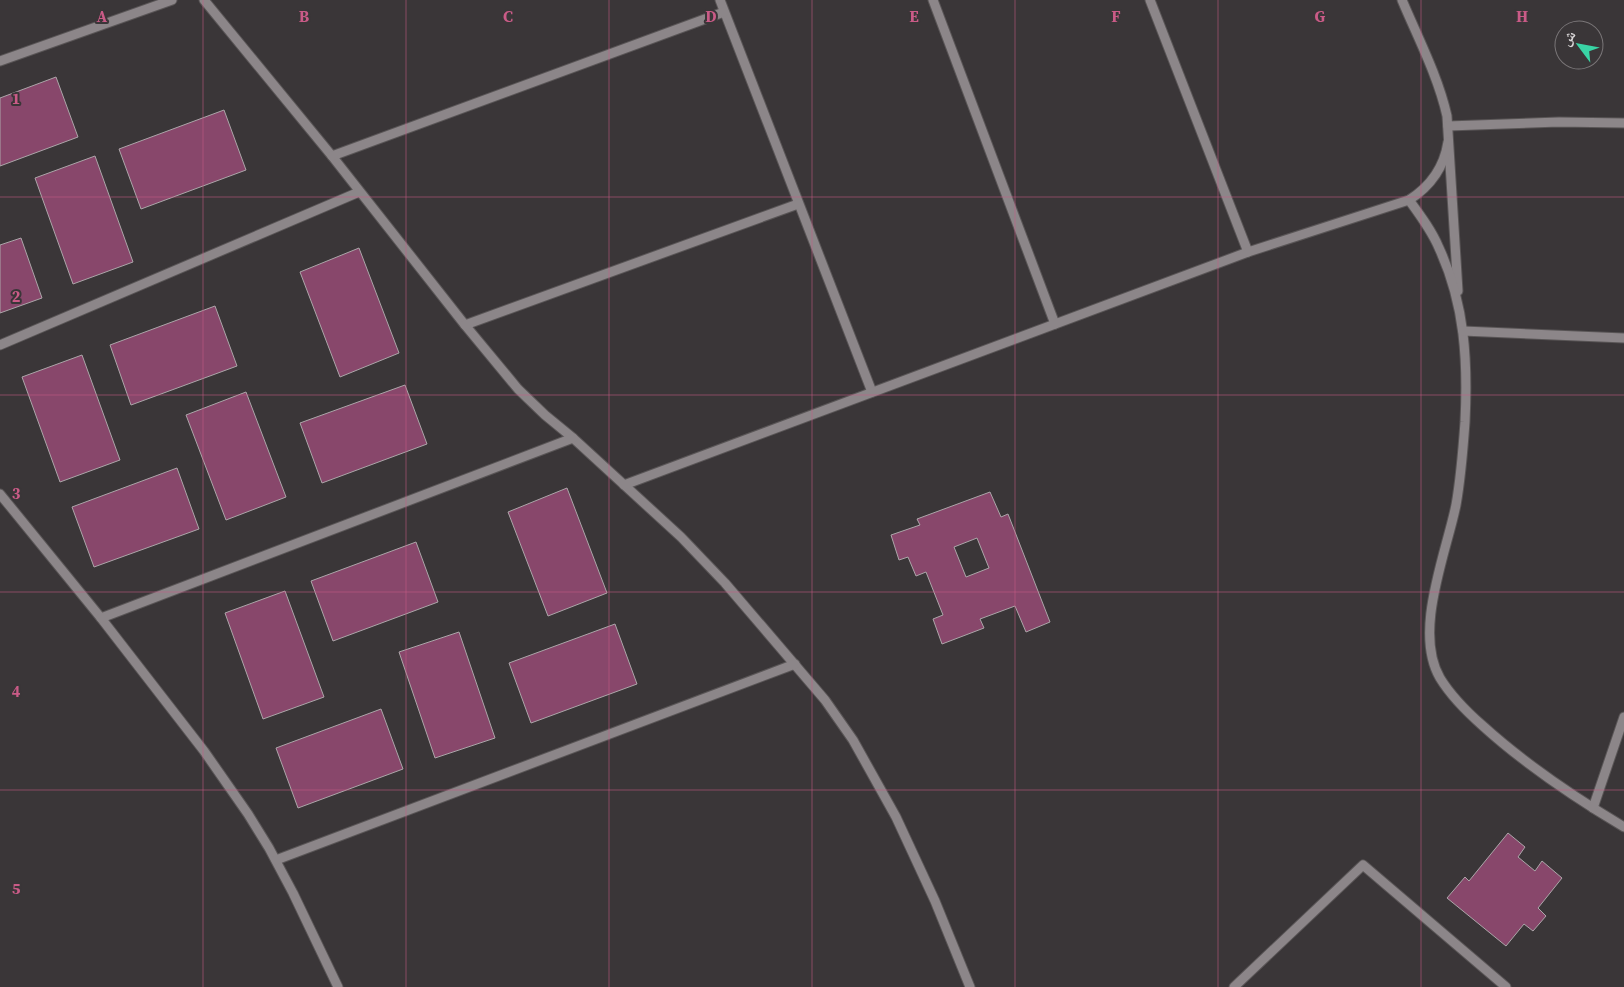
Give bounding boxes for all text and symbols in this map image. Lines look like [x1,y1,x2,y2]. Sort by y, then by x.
text: A [97,5,108,27]
text: B [299,5,310,27]
text: C [503,5,513,27]
text: D [705,5,717,27]
text: E [909,5,919,27]
text: F [1111,5,1121,27]
text: G [1315,5,1326,27]
text: H [1516,5,1528,27]
north arrow [1554,20,1604,70]
text: ش [1556,26,1580,50]
text: 1 [12,87,20,109]
text: 2 [12,285,21,307]
text: 3 [12,482,21,504]
text: 4 [12,680,21,702]
text: 5 [12,877,21,899]

